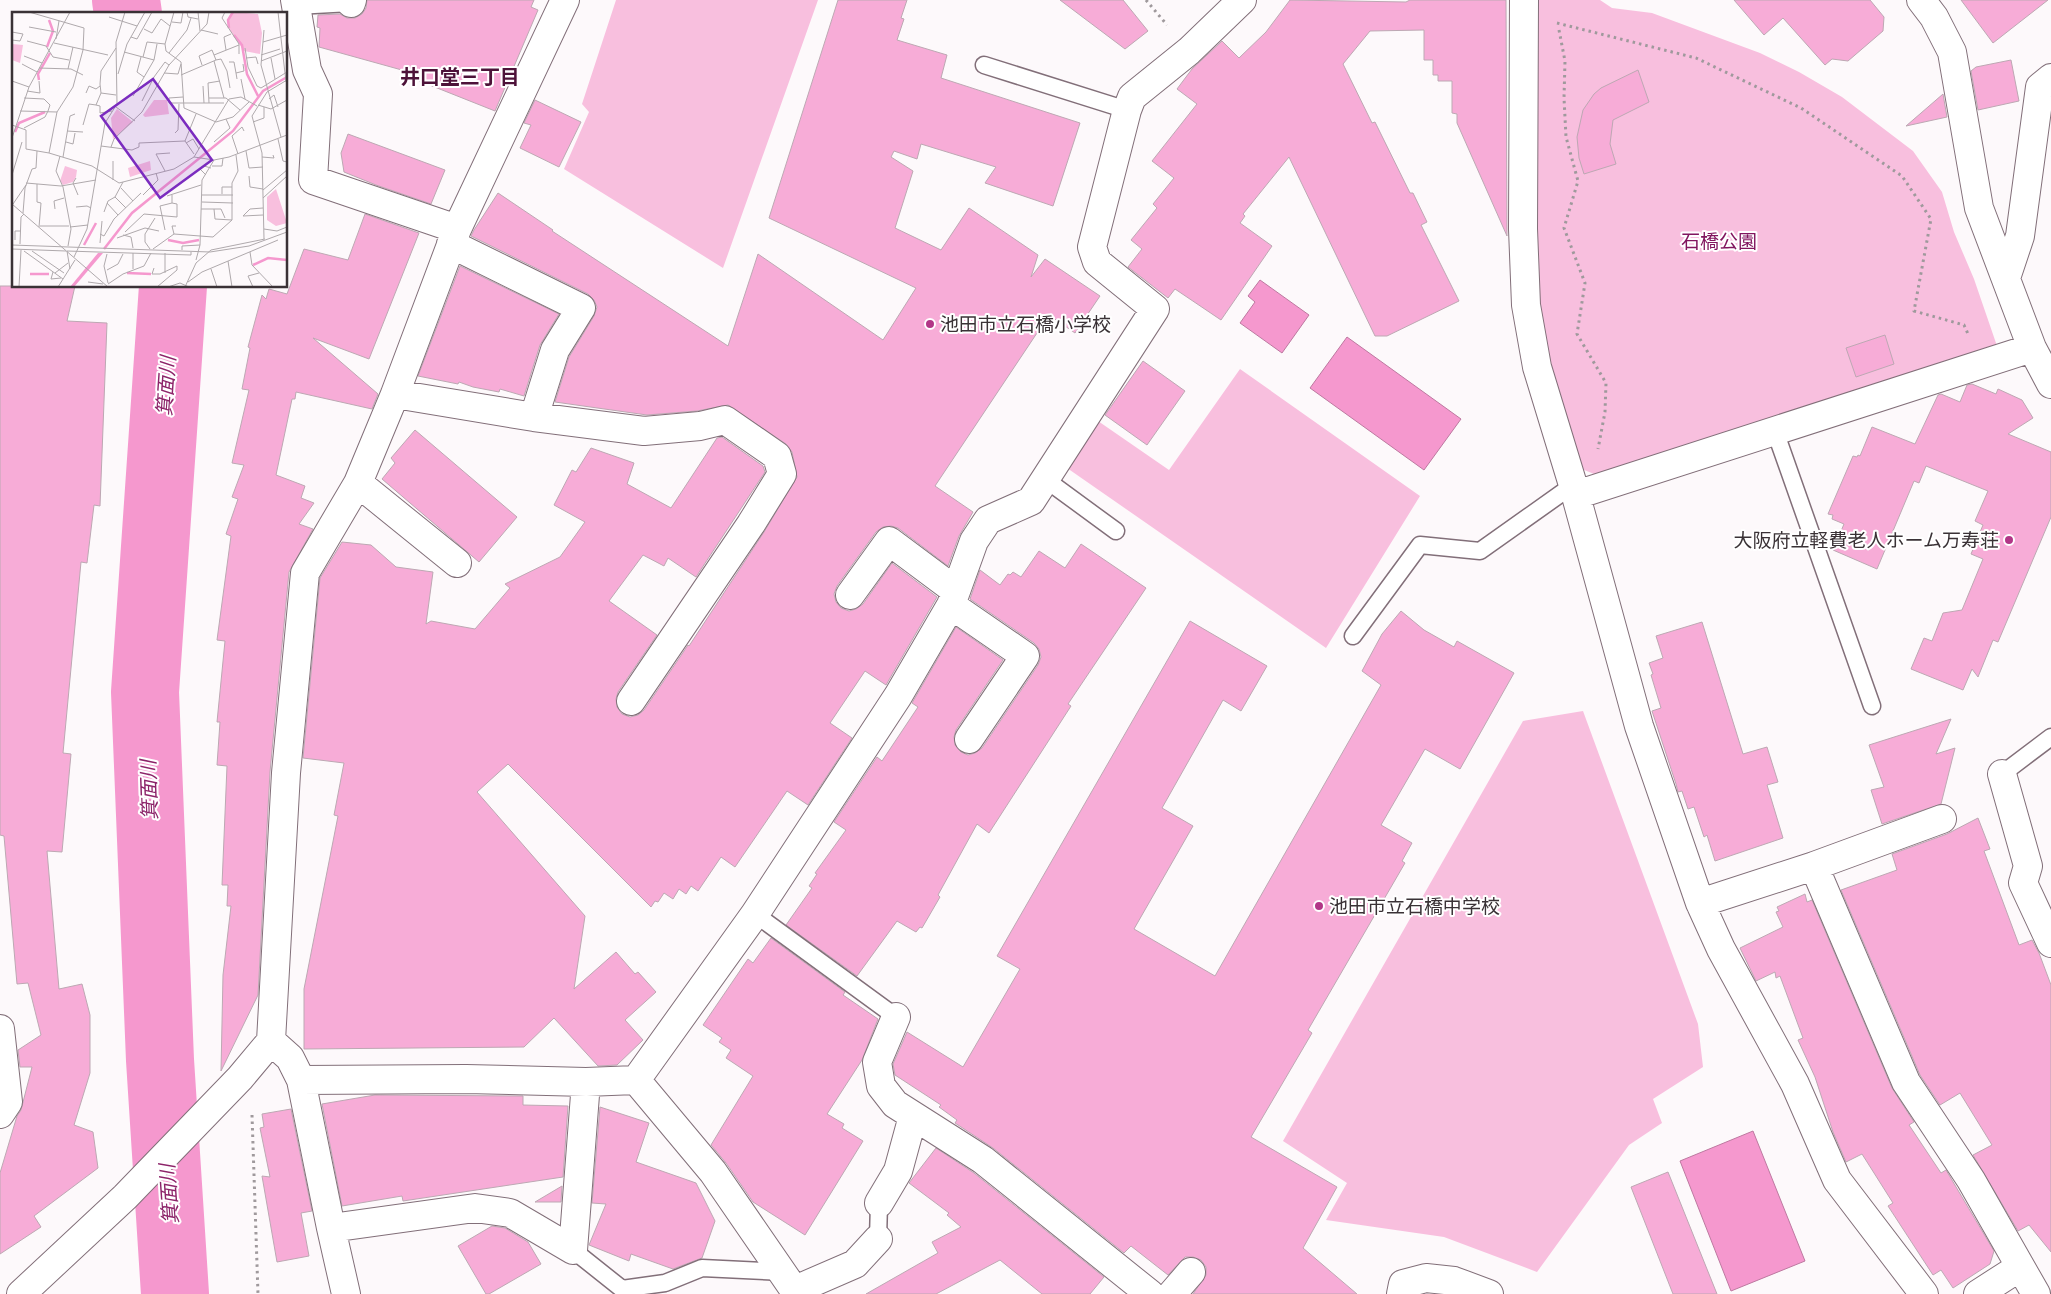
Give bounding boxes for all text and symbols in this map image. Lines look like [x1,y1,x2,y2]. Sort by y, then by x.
inset map [12,12,288,288]
district label: 井口堂三丁目 [400,66,520,88]
park label: 石橋公園 [1681,232,1757,252]
place label: 池田市立石橋小学校 [940,314,1111,335]
marker: 池田市立石橋小学校 [924,318,936,330]
water label: 箕面川 [154,353,179,417]
place label: 大阪府立軽費老人ホーム万寿荘 [1734,530,1999,551]
marker: 大阪府立軽費老人ホーム万寿荘 [2003,534,2015,546]
water label: 箕面川 [138,758,161,820]
place label: 池田市立石橋中学校 [1329,896,1500,917]
marker: 池田市立石橋中学校 [1313,900,1325,912]
water label: 箕面川 [157,1161,182,1225]

